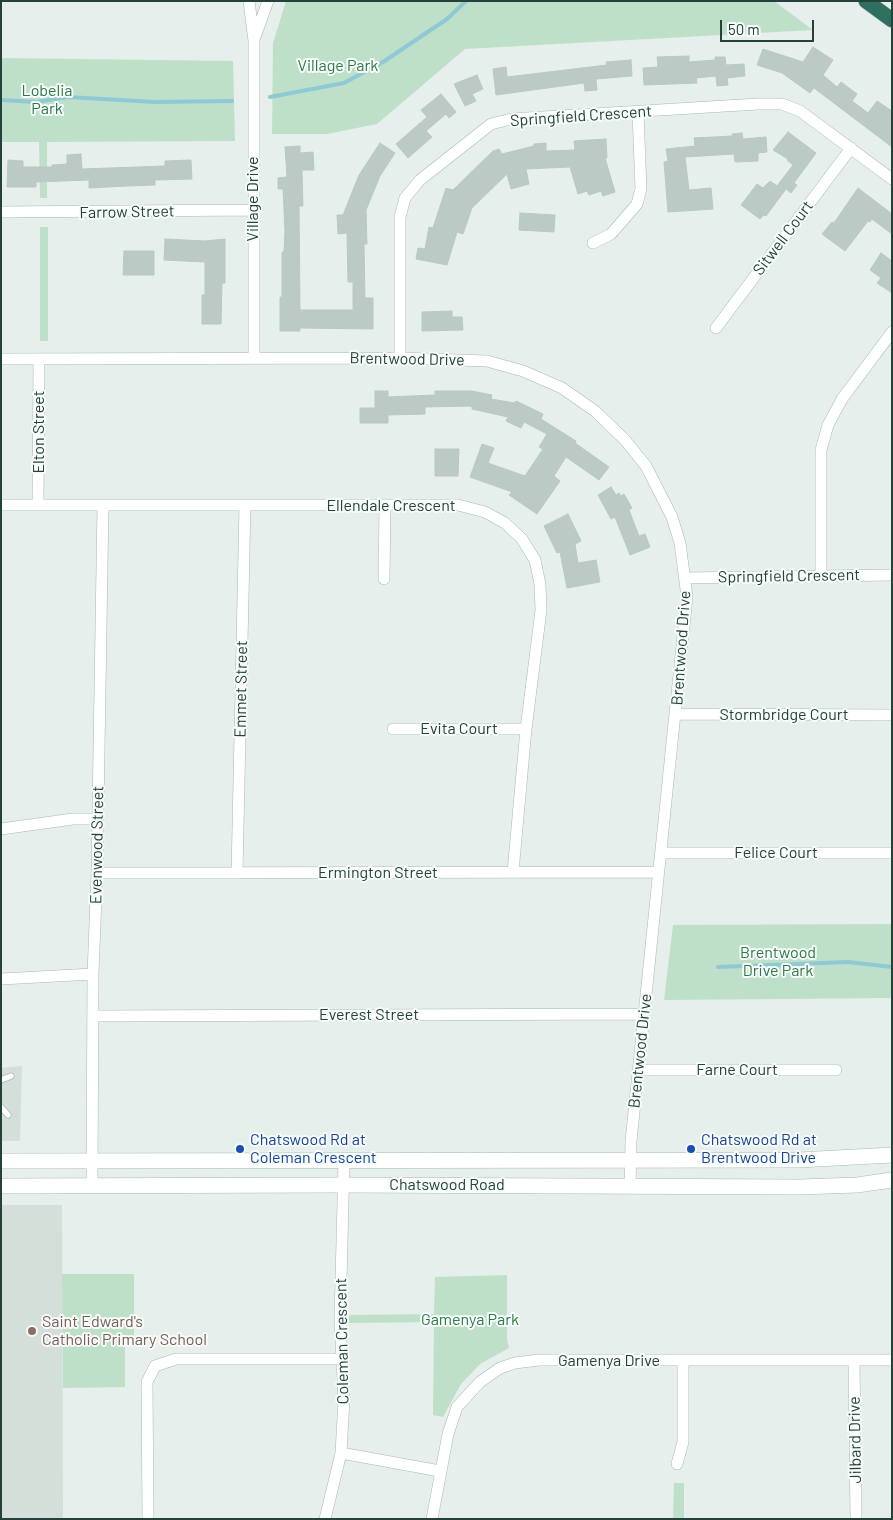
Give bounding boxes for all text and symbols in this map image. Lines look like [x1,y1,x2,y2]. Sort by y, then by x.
scale bar [723,10,817,42]
text: 50 m [728,20,760,38]
park label: Village Park [298,56,378,76]
park label: Lobelia Park [22,81,72,119]
street label: Springfield Crescent [510,101,652,131]
street label: Village Drive [243,157,263,241]
street label: Sitwell Court [749,197,817,279]
street label: Farrow Street [79,202,175,222]
street label: Brentwood Drive [349,348,465,370]
street label: Elton Street [29,390,49,474]
street label: Ellendale Crescent [326,496,456,516]
street label: Springfield Crescent [718,565,860,587]
street label: Brentwood Drive [667,590,695,706]
street label: Emmet Street [231,640,251,738]
street label: Stormbridge Court [719,705,849,725]
street label: Evita Court [420,719,498,739]
street label: Evenwood Street [86,786,108,904]
street label: Felice Court [734,843,818,863]
street label: Ermington Street [318,863,438,883]
park label: Brentwood Drive Park [740,943,816,981]
street label: Brentwood Drive [624,993,656,1109]
street label: Everest Street [319,1005,419,1025]
street label: Farne Court [696,1060,778,1080]
place label: Chatswood Rd at Coleman Crescent [250,1130,377,1168]
place label: Chatswood Rd at Brentwood Drive [701,1130,817,1168]
marker: Chatswood Rd at Coleman Crescent [234,1143,246,1155]
marker: Chatswood Rd at Brentwood Drive [685,1143,697,1155]
street label: Chatswood Road [389,1175,505,1195]
street label: Coleman Crescent [331,1278,353,1404]
park label: Gamenya Park [421,1310,519,1330]
place label: Saint Edward's Catholic Primary School [42,1312,207,1350]
marker: Saint Edward's Catholic Primary School [26,1325,38,1337]
street label: Gamenya Drive [558,1351,660,1371]
street label: Jilbard Drive [845,1396,865,1484]

